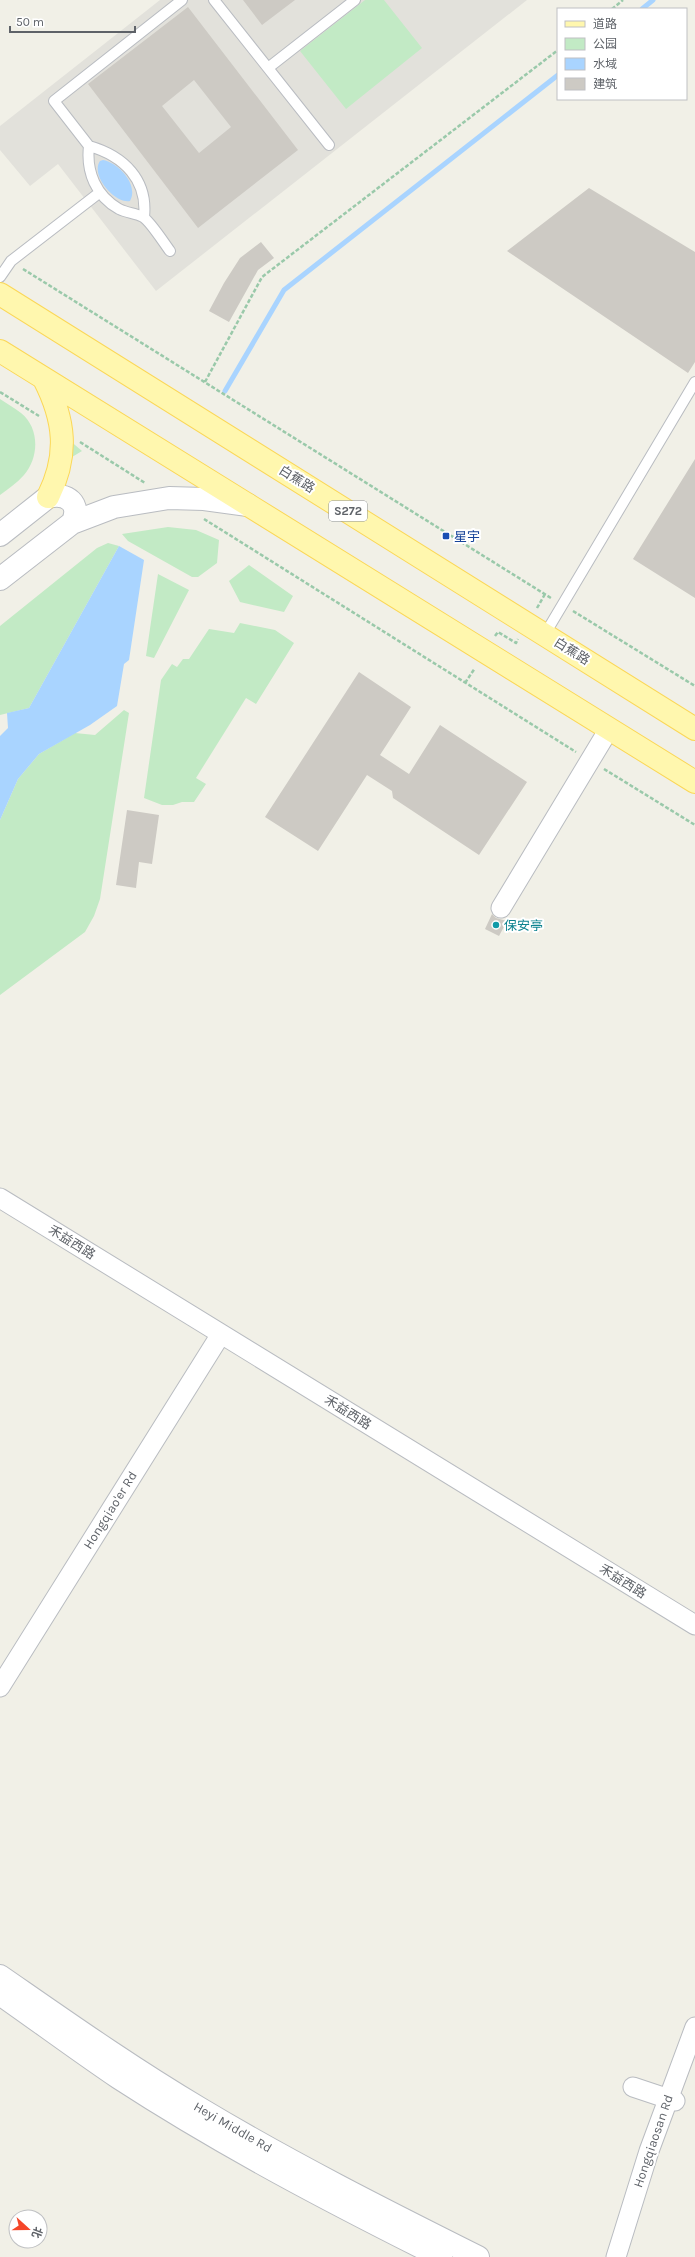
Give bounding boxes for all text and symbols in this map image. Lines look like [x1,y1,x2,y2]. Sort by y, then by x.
scale bar [10,8,135,34]
legend [557,8,687,100]
text: 50 m [16,15,44,29]
text: 道路 [593,17,617,31]
text: 公园 [593,37,617,51]
text: 水域 [593,57,617,71]
text: 建筑 [593,77,617,91]
street label: 白蕉路 [276,462,318,496]
road number: S272 [329,501,367,521]
place label: 星宇 [454,529,480,544]
marker: 星宇 [441,531,451,541]
street label: 白蕉路 [551,634,593,668]
place label: 保安亭 [504,918,543,933]
marker: 保安亭 [491,920,501,930]
street label: 禾益西路 [46,1222,98,1262]
street label: 禾益西路 [322,1392,374,1432]
street label: Hongqiao'er Rd [80,1468,141,1552]
street label: 禾益西路 [597,1561,649,1601]
street label: Hongqiaosan Rd [630,2093,677,2190]
street label: Heyi Middle Rd [191,2099,275,2155]
north arrow [8,2209,48,2249]
text: 北 [29,2225,45,2240]

